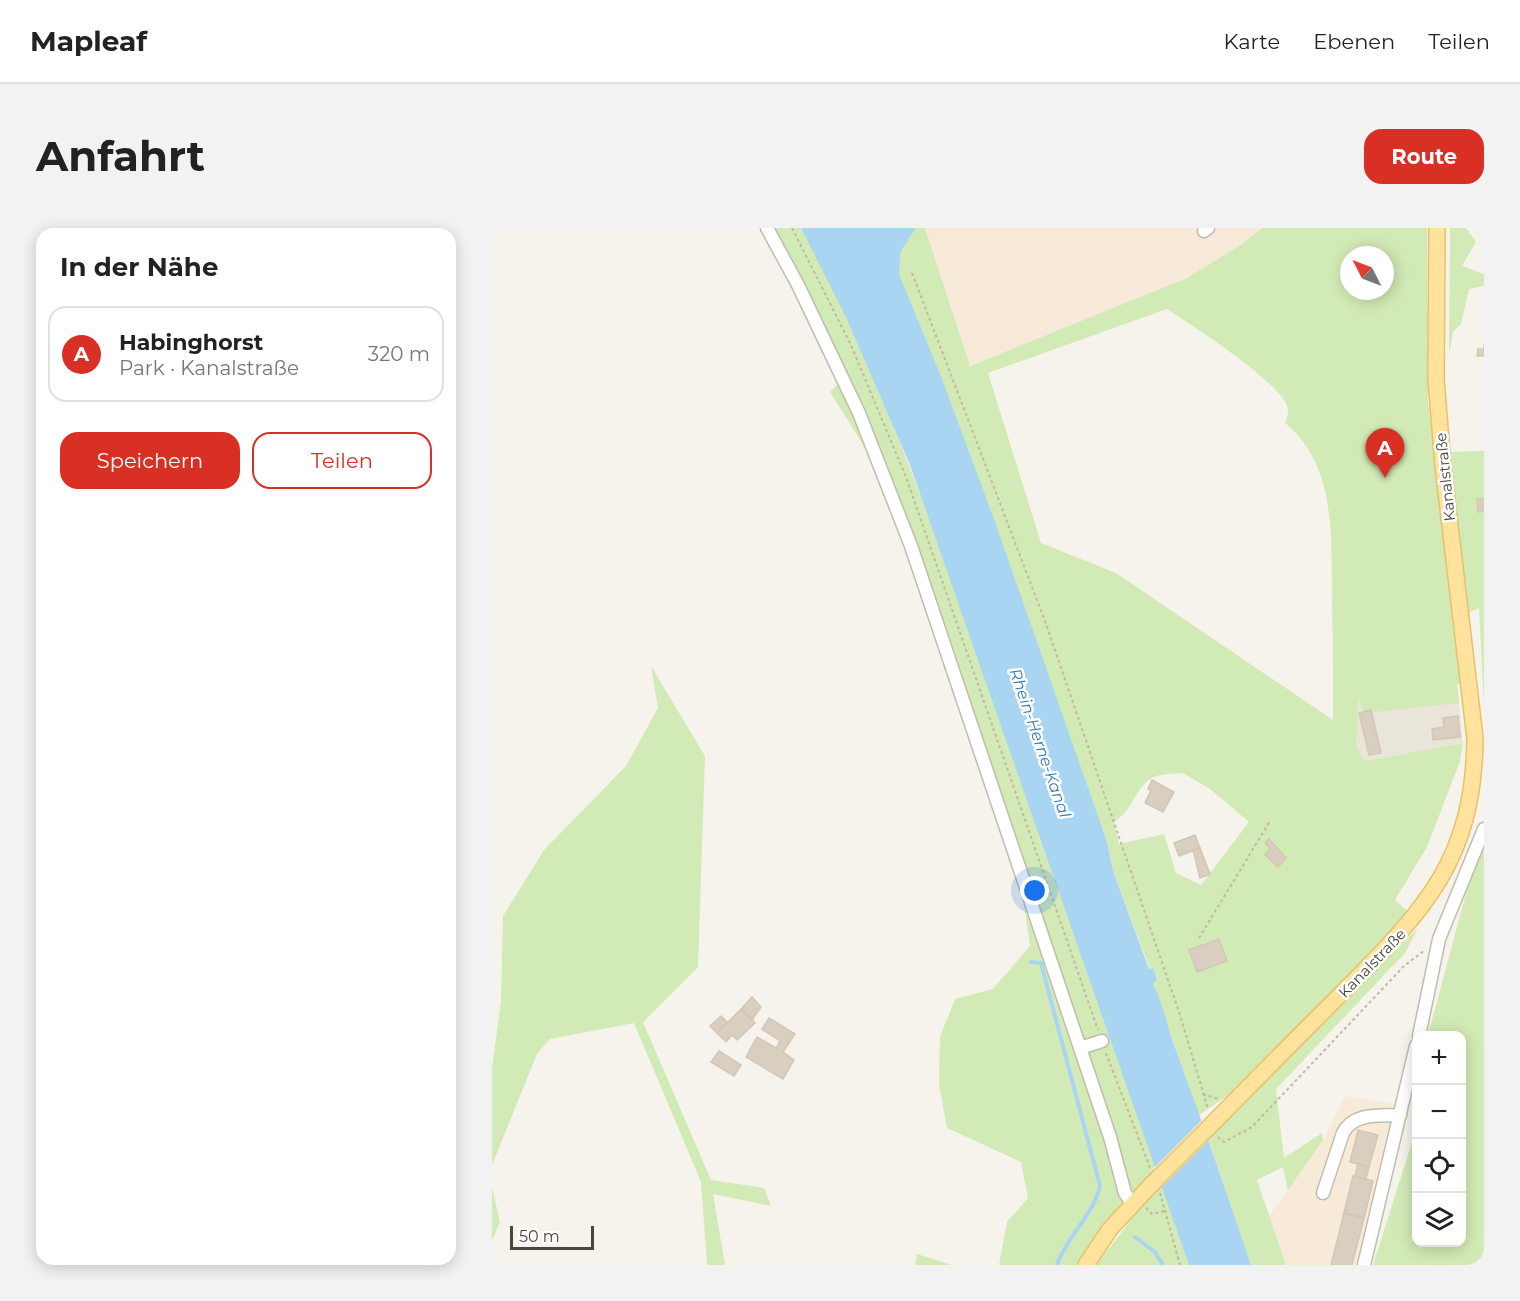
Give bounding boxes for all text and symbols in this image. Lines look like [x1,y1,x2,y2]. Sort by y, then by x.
text: Mapleaf [30,24,147,58]
text: Karte [1224,29,1280,54]
text: Ebenen [1313,29,1395,54]
text: Teilen [1428,29,1490,54]
button: Route [1364,129,1484,184]
text: Anfahrt [36,130,205,182]
north arrow [1340,246,1394,300]
text: In der Nähe [60,251,218,283]
text: Habinghorst [119,329,263,356]
text: A [74,342,89,366]
text: 320 m [368,342,430,366]
text: Park · Kanalstraße [119,356,299,380]
pin: A [1366,428,1404,478]
button: Speichern [60,432,240,489]
button: Teilen [252,432,432,489]
street label: Kanalstraße [1431,432,1459,522]
water label: Rhein-Herne-Kanal [1005,666,1075,821]
your location [1020,876,1049,905]
street label: Kanalstraße [1334,924,1410,1002]
map controls [1412,1031,1466,1247]
button: + [1412,1031,1466,1085]
button: − [1412,1085,1466,1139]
button: locate [1412,1139,1466,1193]
button: layers [1412,1193,1466,1247]
scale bar [510,1223,594,1250]
text: 50 m [519,1227,560,1246]

